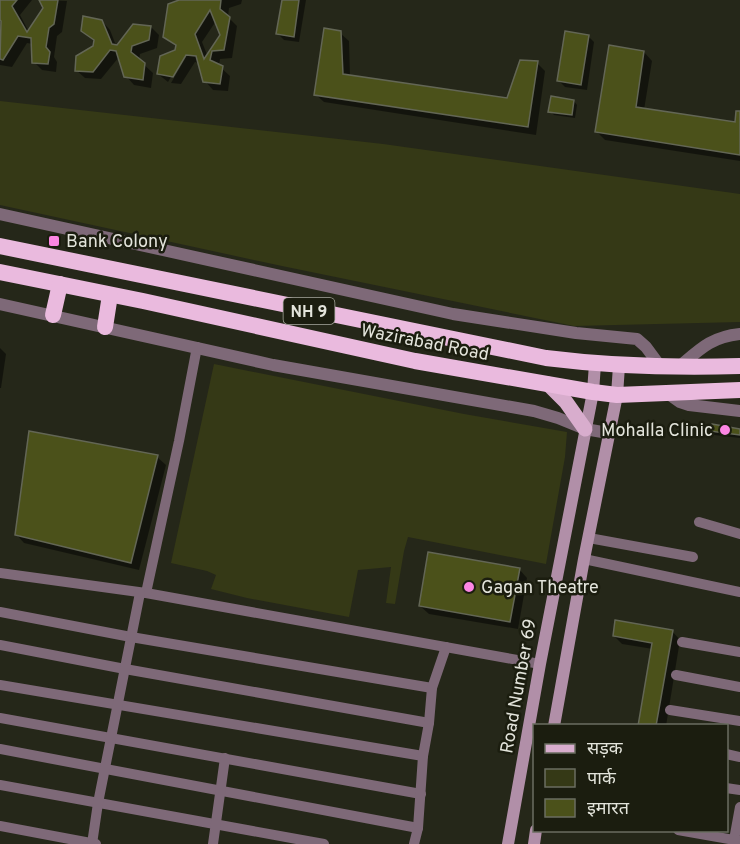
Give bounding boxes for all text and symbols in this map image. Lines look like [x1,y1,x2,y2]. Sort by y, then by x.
place label: Bank Colony [66,231,168,254]
marker: Bank Colony [47,234,61,248]
road number: NH 9 [284,298,334,324]
street label: Wazirabad Road [359,320,491,367]
place label: Mohalla Clinic [601,420,713,443]
marker: Mohalla Clinic [718,423,732,437]
place label: Gagan Theatre [481,577,599,600]
marker: Gagan Theatre [462,580,476,594]
street label: Road Number 69 [496,617,543,755]
legend [533,724,728,832]
text: सड़क [587,738,624,761]
text: पार्क [587,767,617,791]
text: इमारत [587,798,630,821]

